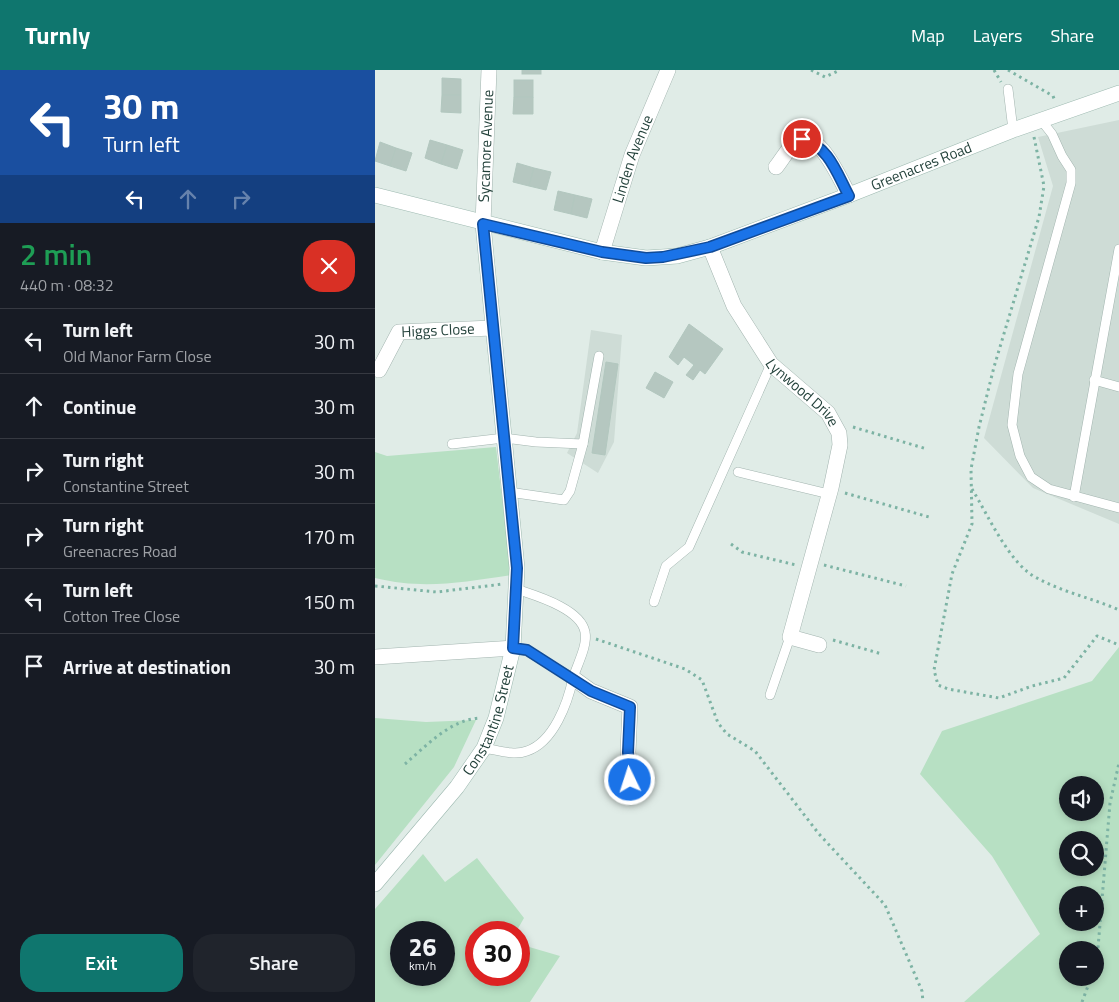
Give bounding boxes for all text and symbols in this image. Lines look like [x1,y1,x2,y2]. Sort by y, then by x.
text: Turnly [25,17,90,53]
text: Map [911,22,945,49]
text: Layers [973,22,1022,49]
text: Share [1050,22,1094,49]
text: 30 m [103,79,179,133]
street label: Sycamore Avenue [472,89,499,203]
icon: left [20,90,85,155]
street label: Linden Avenue [606,111,659,206]
pin [781,118,823,160]
icon: arrive [788,125,816,153]
text: Turn left [103,127,180,161]
street label: Greenacres Road [867,135,975,196]
icon: left [121,185,149,213]
icon: ahead [174,185,202,213]
icon: right [227,185,255,213]
text: 2 min [20,231,92,277]
button: close [303,240,355,292]
text: 440 m · 08:32 [20,273,114,297]
text: Turn left [63,315,133,344]
street label: Higgs Close [401,317,475,343]
icon: left [20,327,48,355]
text: 30 m [314,327,355,356]
text: Old Manor Farm Close [63,344,212,368]
street label: Lynwood Drive [760,354,845,430]
icon: ahead [20,392,48,420]
text: Continue [63,392,136,421]
text: 30 m [314,392,355,421]
text: Turn right [63,445,144,474]
icon: right [20,457,48,485]
text: 30 m [314,457,355,486]
text: Constantine Street [63,474,189,498]
text: Turn right [63,510,144,539]
icon: right [20,522,48,550]
text: 170 m [303,522,355,551]
text: Greenacres Road [63,539,177,563]
text: Turn left [63,575,133,604]
icon: left [20,587,48,615]
text: 150 m [303,587,355,616]
text: Cotton Tree Close [63,604,180,628]
icon: arrive [20,652,48,680]
text: Arrive at destination [63,652,231,681]
text: 30 m [314,652,355,681]
street label: Constantine Street [456,662,520,780]
position arrow [603,753,655,805]
map controls [1059,776,1104,986]
button: sound [1059,776,1104,821]
button: search [1059,831,1104,876]
button: + [1059,886,1104,931]
speed limit sign: 30 [465,921,530,986]
text: 26 [408,928,437,966]
button: Exit [20,934,183,992]
button: Share [193,934,355,992]
button: − [1059,941,1104,986]
text: km/h [409,956,436,975]

